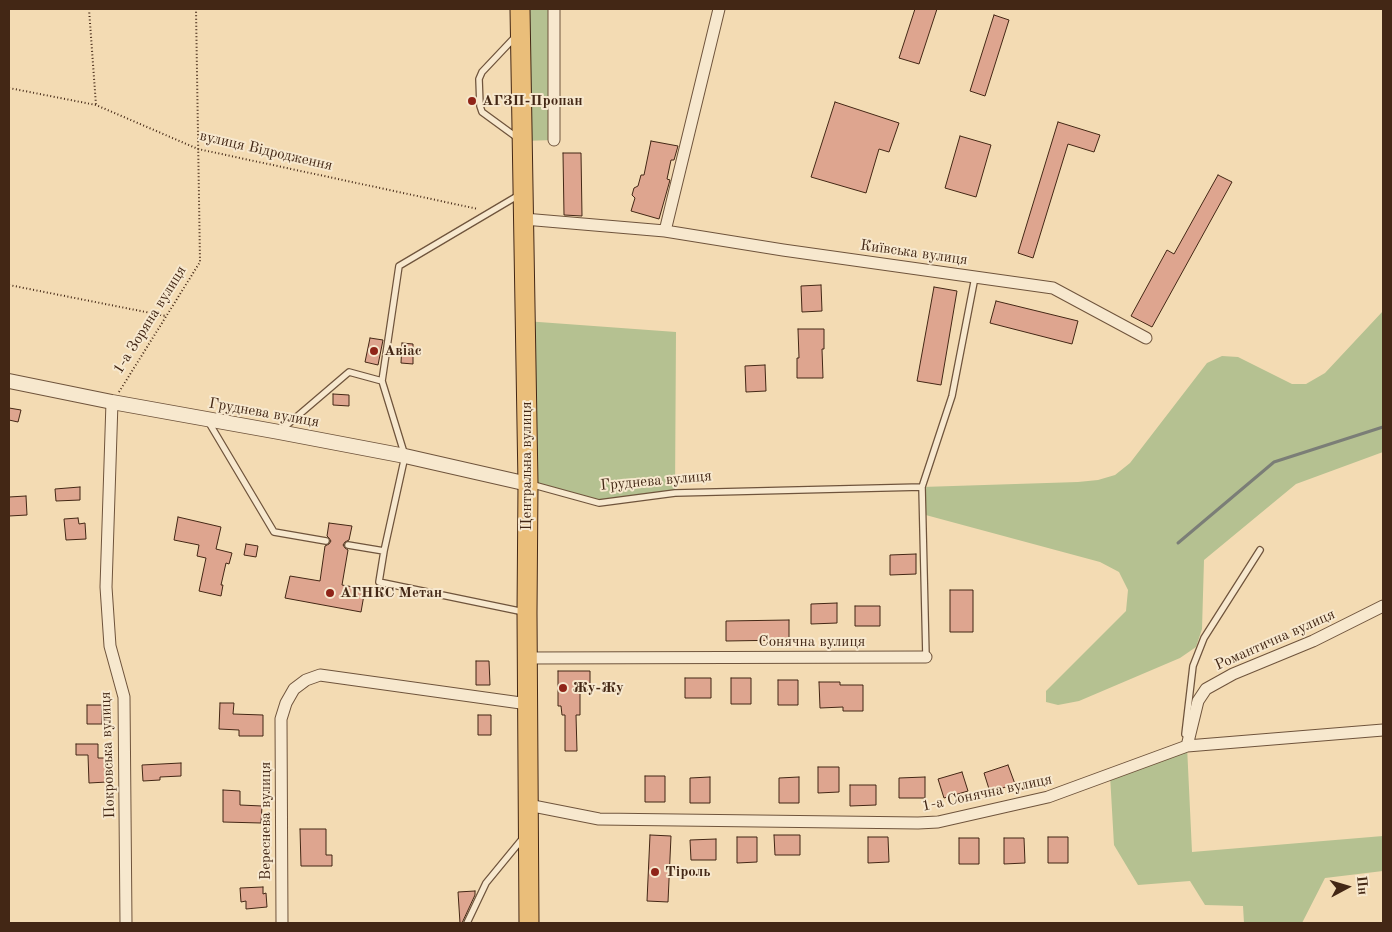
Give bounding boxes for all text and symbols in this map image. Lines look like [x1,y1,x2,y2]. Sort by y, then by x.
place label: АГЗП-Пропан [482,92,583,110]
marker: АГЗП-Пропан [466,95,478,107]
street label: вулиця Відродження [198,127,334,175]
street label: Київська вулиця [859,237,969,269]
street label: 1-а Зоряна вулиця [110,263,190,377]
place label: Авіас [384,342,422,360]
marker: Авіас [368,345,380,357]
street label: Груднева вулиця [207,394,321,432]
street label: Центральна вулиця [518,402,536,530]
street label: Груднева вулиця [600,467,712,495]
place label: АГНКС Метан [340,584,442,602]
marker: АГНКС Метан [324,587,336,599]
street label: Романтична вулиця [1212,605,1338,675]
street label: Сонячна вулиця [759,633,865,651]
place label: Жу-Жу [573,679,624,697]
marker: Жу-Жу [557,682,569,694]
street label: Покровська вулиця [97,691,119,819]
street label: Вереснева вулиця [257,762,275,880]
street label: 1-а Сонячна вулиця [920,770,1054,816]
north arrow [1322,862,1372,912]
place label: Тіроль [665,863,711,881]
marker: Тіроль [649,866,661,878]
text: Пн [1354,875,1370,896]

